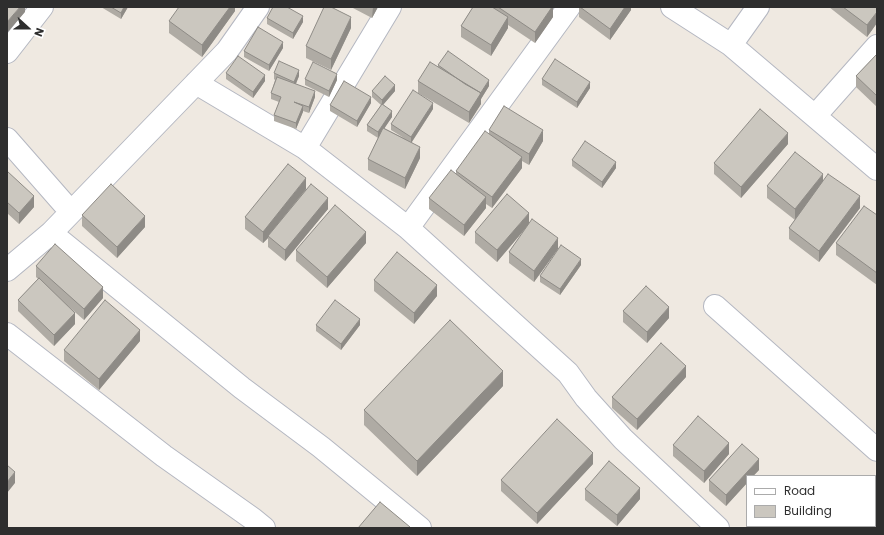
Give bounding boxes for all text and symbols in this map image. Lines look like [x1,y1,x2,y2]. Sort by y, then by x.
north arrow [8,8,48,48]
text: N [30,26,48,39]
legend [746,475,876,527]
text: Road [784,482,815,499]
text: Building [784,502,832,519]

